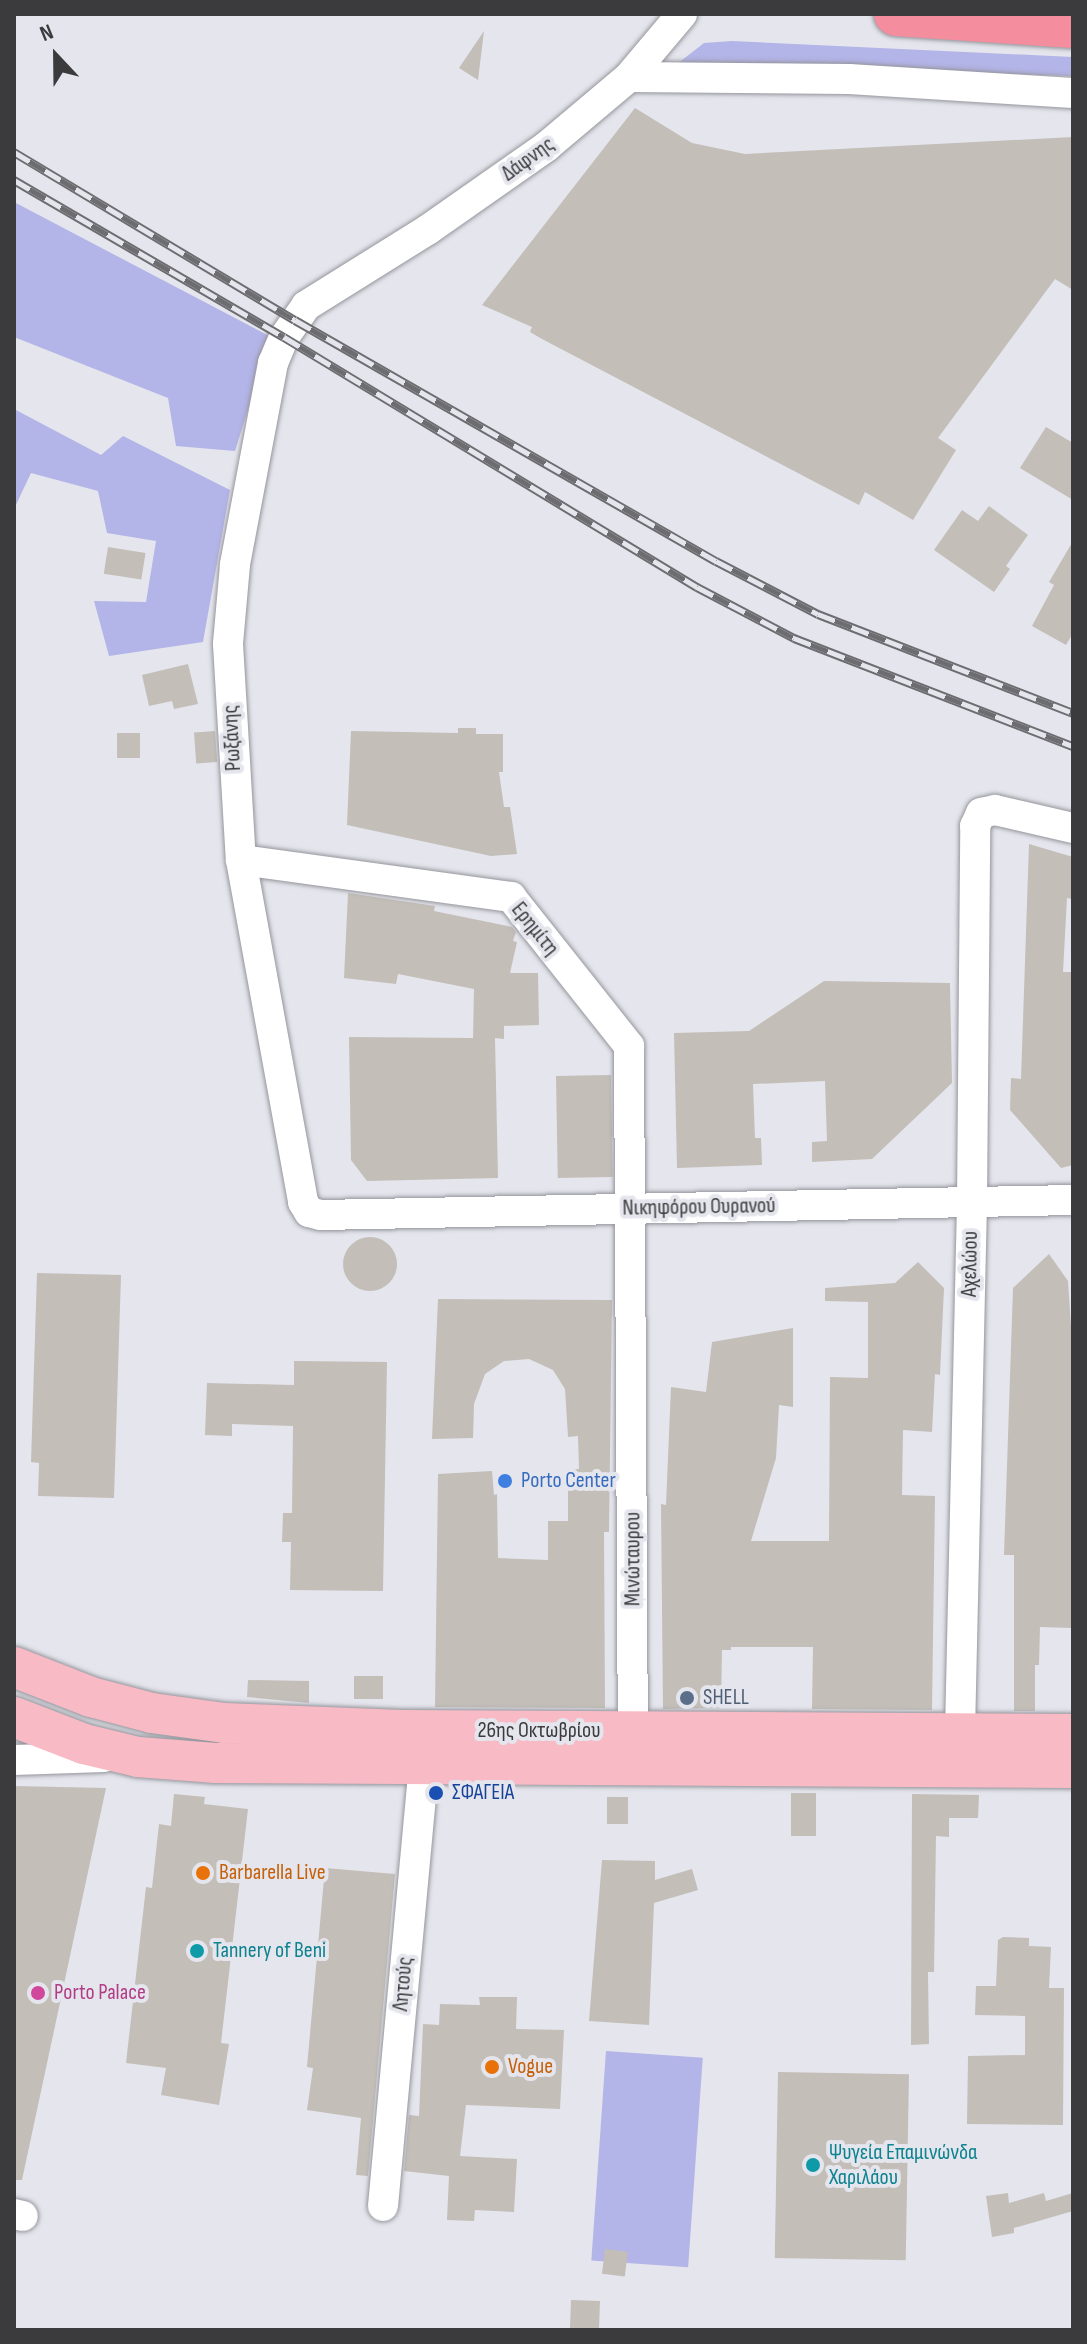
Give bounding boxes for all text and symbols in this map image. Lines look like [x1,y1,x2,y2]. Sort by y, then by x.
north arrow [16,16,96,96]
text: N [36,19,57,48]
street label: Δάφνης [496,131,560,187]
street label: Ρωξάνης [217,704,247,772]
street label: Ερημίτη [506,897,564,961]
street label: Νικηφόρου Ουρανού [622,1192,776,1222]
street label: Αχελώου [956,1231,984,1297]
place label: Porto Center [521,1468,616,1494]
marker: Porto Center [496,1472,514,1490]
street label: Μινώταυρου [620,1512,646,1606]
place label: SHELL [703,1685,749,1711]
marker: SHELL [678,1689,696,1707]
street label: 26ης Οκτωβρίου [477,1718,601,1744]
place label: ΣΦΑΓΕΙΑ [452,1780,514,1806]
marker: ΣΦΑΓΕΙΑ [427,1784,445,1802]
place label: Barbarella Live [219,1860,326,1886]
marker: Barbarella Live [194,1864,212,1882]
place label: Tannery of Beni [213,1938,326,1964]
marker: Tannery of Beni [188,1942,206,1960]
street label: Λητούς [387,1956,419,2012]
place label: Porto Palace [54,1980,146,2006]
marker: Porto Palace [29,1984,47,2002]
place label: Vogue [508,2054,553,2080]
marker: Vogue [483,2058,501,2076]
place label: Ψυγεία Επαμινώνδα Χαριλάου [829,2139,977,2190]
marker: Ψυγεία Επαμινώνδα Χαριλάου [804,2156,822,2174]

